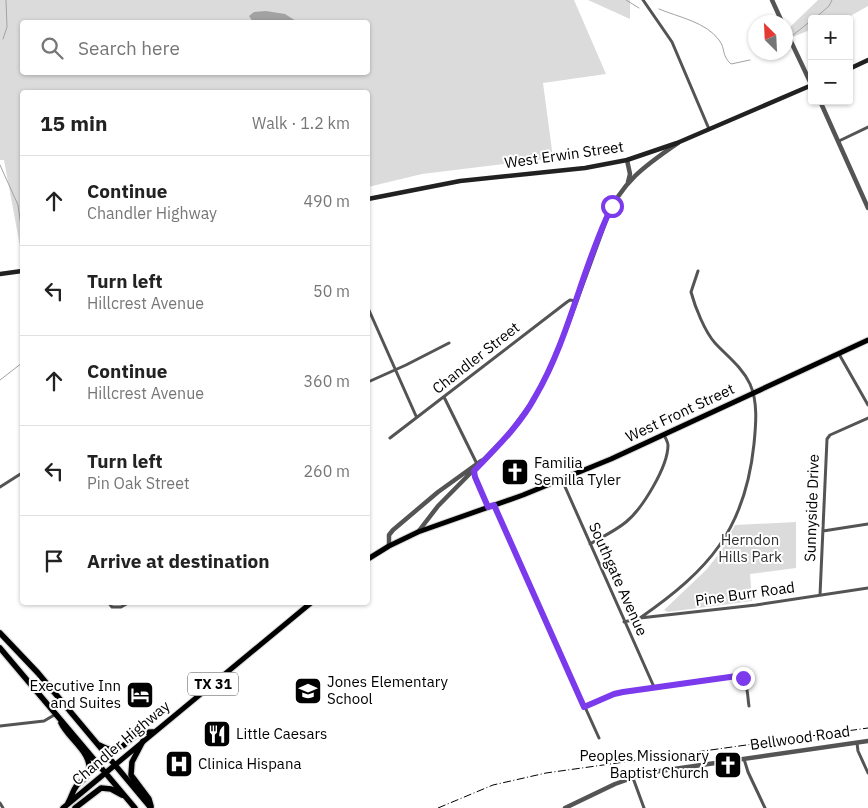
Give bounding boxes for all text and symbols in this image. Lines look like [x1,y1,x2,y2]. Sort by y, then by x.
north arrow [748,15,793,60]
map controls [808,15,853,105]
button: + [808,15,853,60]
search box [20,20,370,75]
icon: search [38,34,66,62]
text: Search here [78,36,180,60]
button: − [808,60,853,105]
text: 15 min [40,109,107,137]
text: Walk · 1.2 km [252,113,350,133]
street label: West Erwin Street [503,137,625,172]
text: Continue [87,179,167,203]
icon: ahead [40,187,68,215]
text: 490 m [303,191,350,211]
route start [601,195,624,218]
text: Chandler Highway [87,203,217,223]
text: Turn left [87,269,163,293]
icon: left [40,277,68,305]
text: 50 m [313,281,350,301]
text: Hillcrest Avenue [87,293,204,313]
street label: Chandler Street [428,318,523,398]
text: Continue [87,359,167,383]
icon: ahead [40,367,68,395]
text: 360 m [303,371,350,391]
street label: West Front Street [622,379,737,446]
text: Hillcrest Avenue [87,383,204,403]
text: Turn left [87,449,163,473]
place label: Familia Semilla Tyler [534,453,621,489]
street label: Sunnyside Drive [800,454,823,562]
icon: left [40,457,68,485]
church icon: Familia Semilla Tyler [500,457,530,487]
text: 260 m [303,461,350,481]
text: Pin Oak Street [87,473,190,493]
street label: Southgate Avenue [585,519,652,639]
park label: Herndon Hills Park [718,530,782,566]
icon: arrive [40,547,68,575]
text: Arrive at destination [87,549,270,573]
street label: Pine Burr Road [694,577,796,610]
route end [732,667,755,690]
road number: TX 31 [188,672,238,696]
place label: Jones Elementary School [327,672,448,708]
place label: Executive Inn and Suites [29,676,121,712]
school or university icon: Jones Elementary School [293,676,323,706]
hotel icon: Executive Inn and Suites [125,680,155,710]
street label: Chandler Highway [68,696,174,789]
restaurant icon: Little Caesars [202,719,232,749]
street label: Bellwood Road [749,721,851,754]
place label: Little Caesars [236,724,327,743]
place label: Peoples Missionary Baptist Church [579,746,710,782]
hospital icon: Clinica Hispana [164,749,194,779]
church icon: Peoples Missionary Baptist Church [713,750,743,780]
place label: Clinica Hispana [198,754,301,773]

